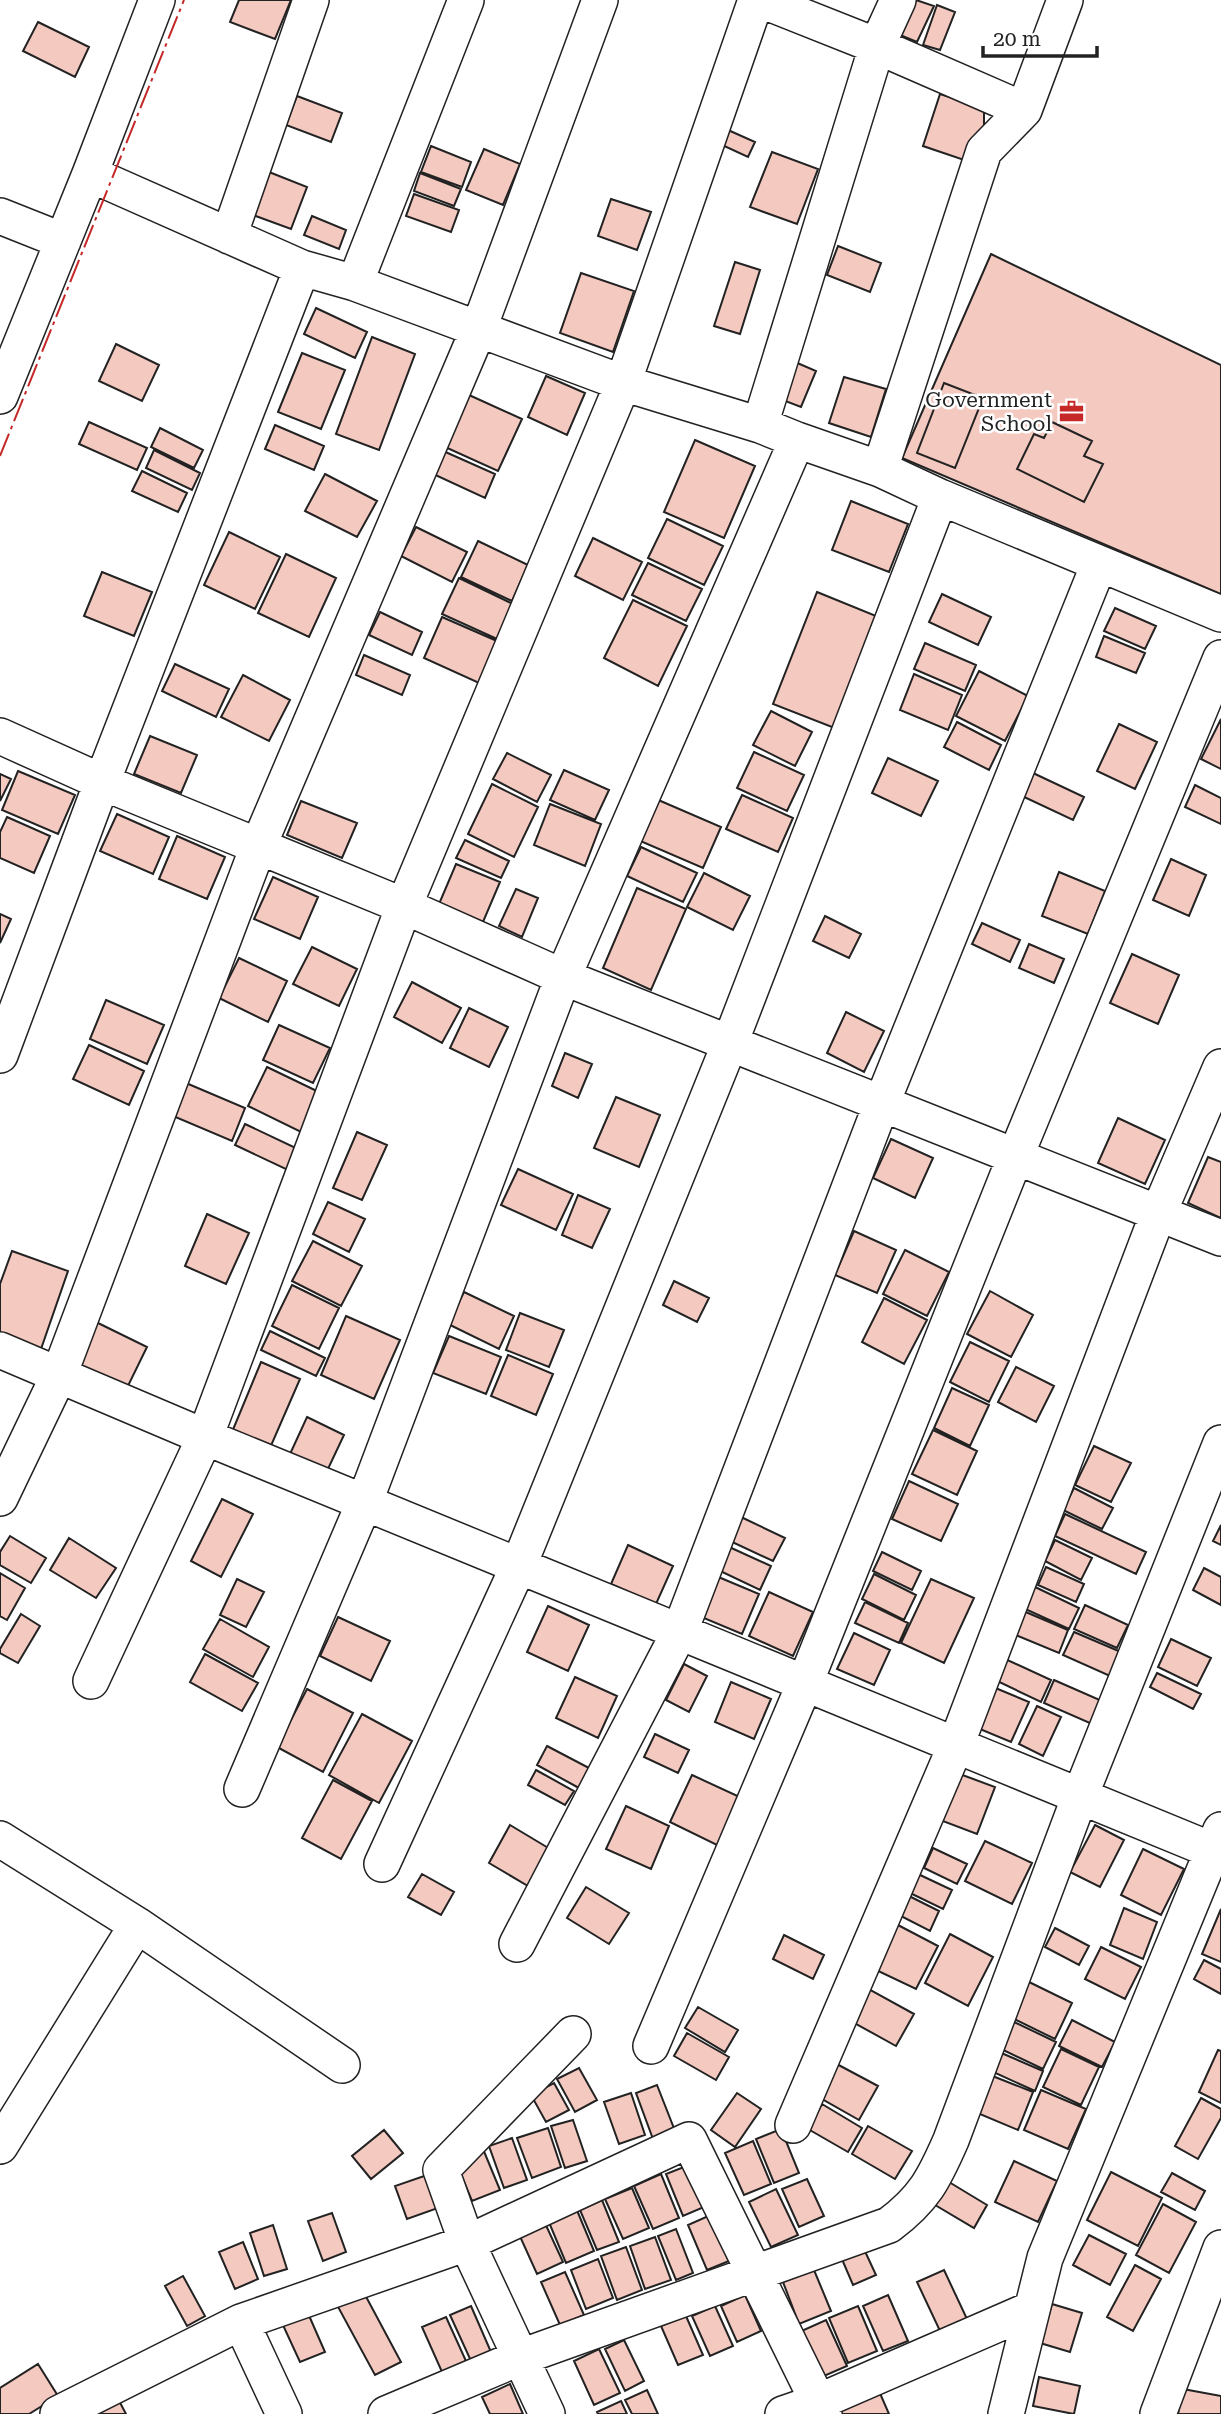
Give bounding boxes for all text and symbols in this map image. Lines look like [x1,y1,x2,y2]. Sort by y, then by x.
scale bar [983,14,1097,58]
text: 20 m [993,27,1041,51]
place label: Government School [925,388,1053,436]
office icon: Government School [1058,398,1086,426]

